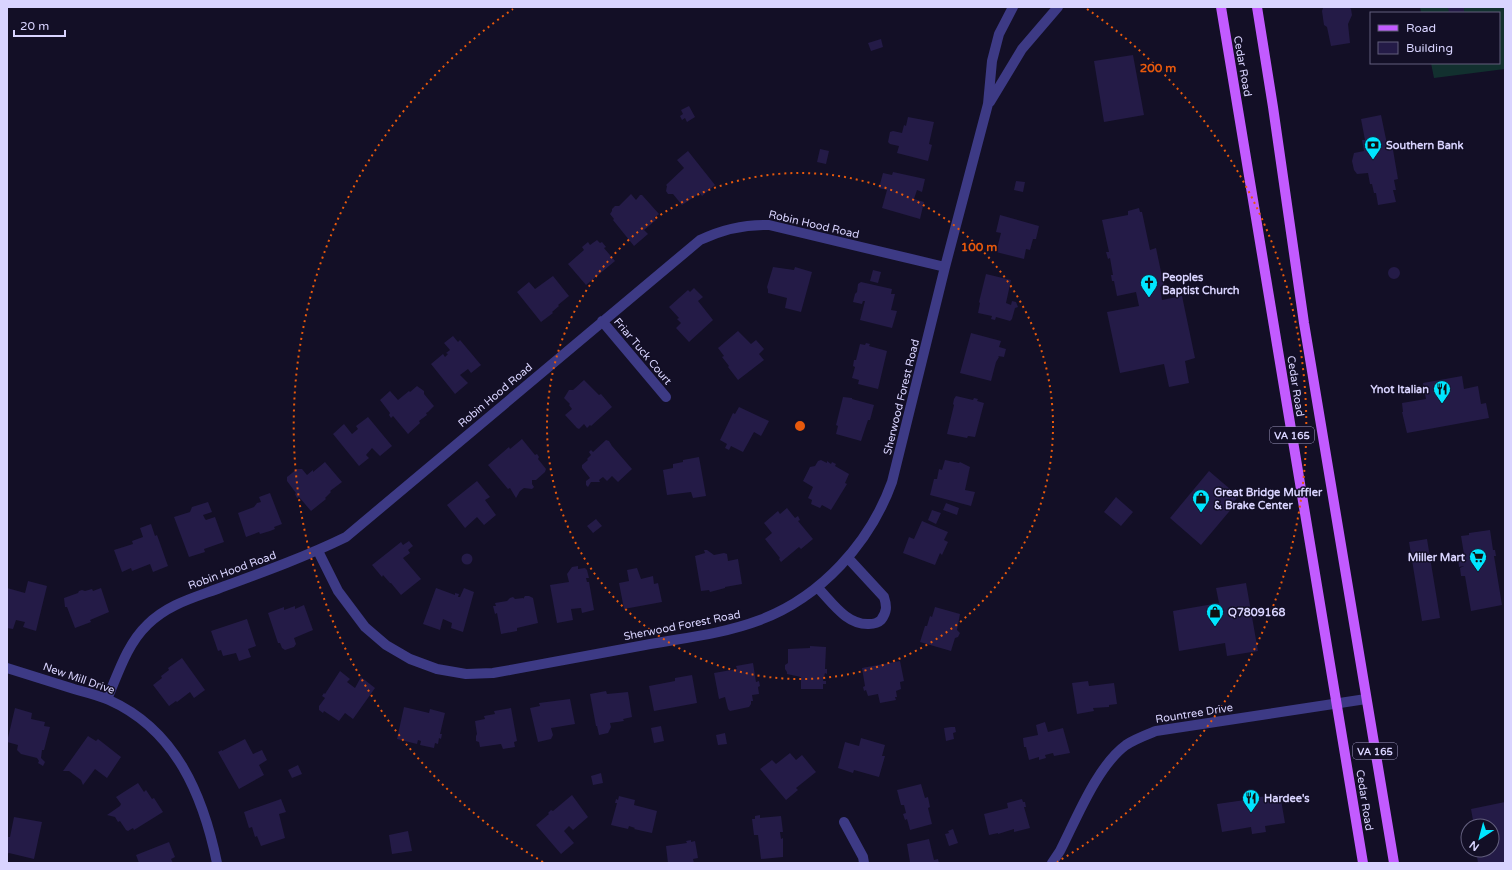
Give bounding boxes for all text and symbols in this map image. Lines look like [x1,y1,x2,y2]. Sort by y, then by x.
scale bar [14,12,65,38]
legend [1370,12,1500,64]
text: 20 m [20,19,49,33]
text: Road [1406,21,1436,35]
street label: Cedar Road [1231,35,1254,98]
text: Building [1406,41,1453,55]
text: 200 m [1140,61,1176,75]
bank icon: Southern Bank [1363,135,1383,160]
place label: Southern Bank [1386,139,1464,152]
street label: Robin Hood Road [767,208,861,241]
text: 100 m [961,240,997,254]
place label: Peoples Baptist Church [1162,271,1240,298]
church icon: Peoples Baptist Church [1139,273,1159,298]
street label: Friar Tuck Court [611,315,674,387]
street label: Sherwood Forest Road [881,338,922,456]
street label: Cedar Road [1284,355,1307,418]
street label: Robin Hood Road [456,361,535,430]
restaurant icon: Ynot Italian [1432,379,1452,404]
place label: Ynot Italian [1371,383,1429,396]
centre of rings [793,419,807,433]
road number: VA 165 [1270,427,1314,443]
place label: Great Bridge Muffler & Brake Center [1214,486,1323,512]
shop icon: Great Bridge Muffler & Brake Center [1191,488,1211,513]
supermarket icon: Miller Mart [1468,547,1488,572]
street label: Robin Hood Road [186,548,278,592]
place label: Miller Mart [1408,551,1466,564]
shop icon: Q7809168 [1205,602,1225,627]
place label: Q7809168 [1228,606,1285,619]
street label: Sherwood Forest Road [623,608,742,643]
street label: New Mill Drive [41,660,116,697]
street label: Rountree Drive [1154,701,1234,726]
road number: VA 165 [1353,743,1397,759]
street label: Cedar Road [1353,769,1376,832]
restaurant icon: Hardee's [1241,788,1261,813]
place label: Hardee's [1264,792,1310,805]
north arrow [1460,818,1500,858]
text: N [1467,838,1482,854]

